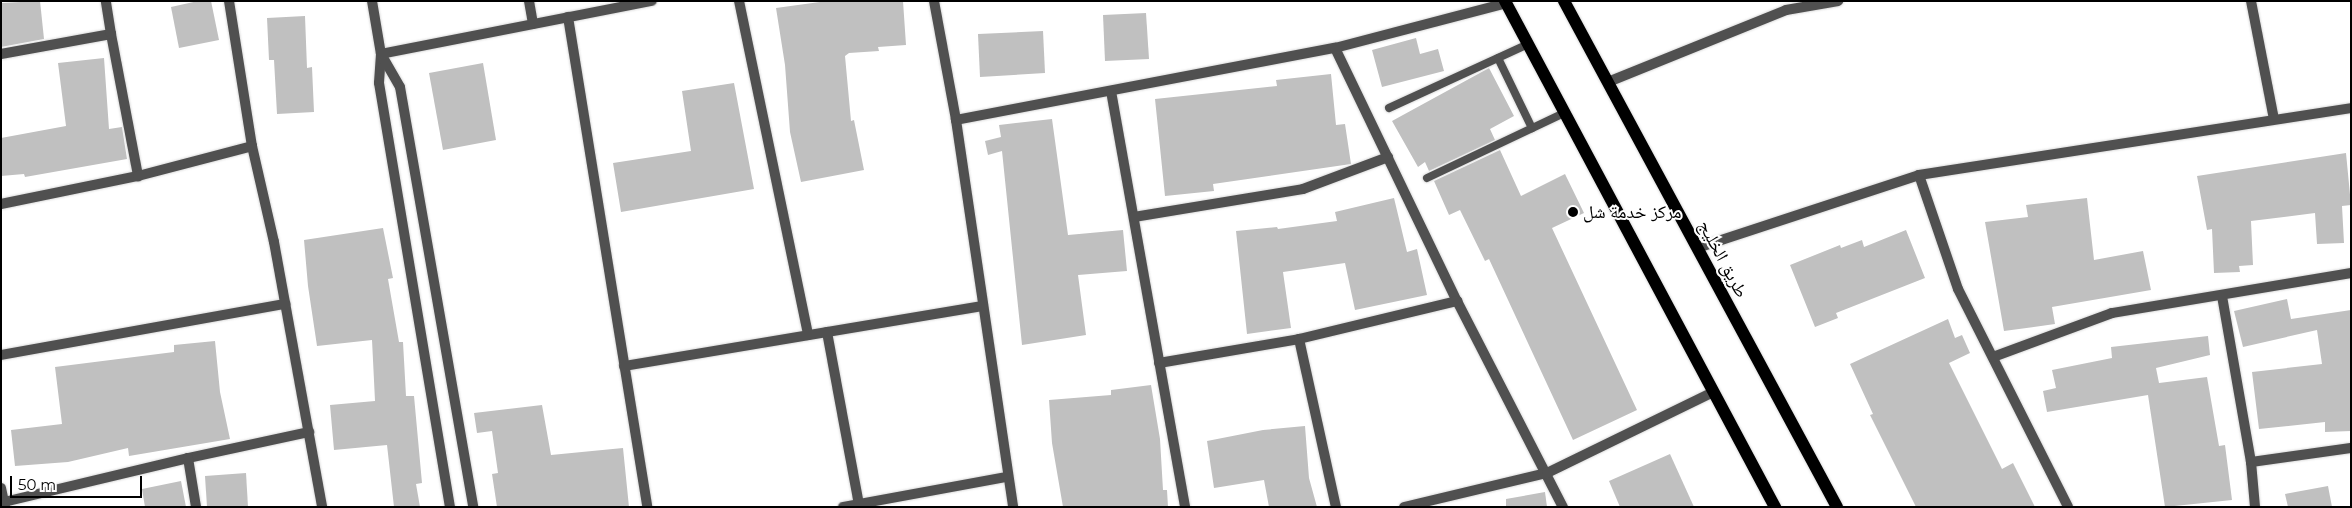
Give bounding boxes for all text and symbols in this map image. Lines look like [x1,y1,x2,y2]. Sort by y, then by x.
place label: مركز خدمة شل [1583,201,1681,223]
marker: مركز خدمة شل [1567,206,1579,218]
street label: طريق الخليج [1694,217,1752,301]
scale bar [12,466,145,498]
text: 50 m [18,475,56,494]

